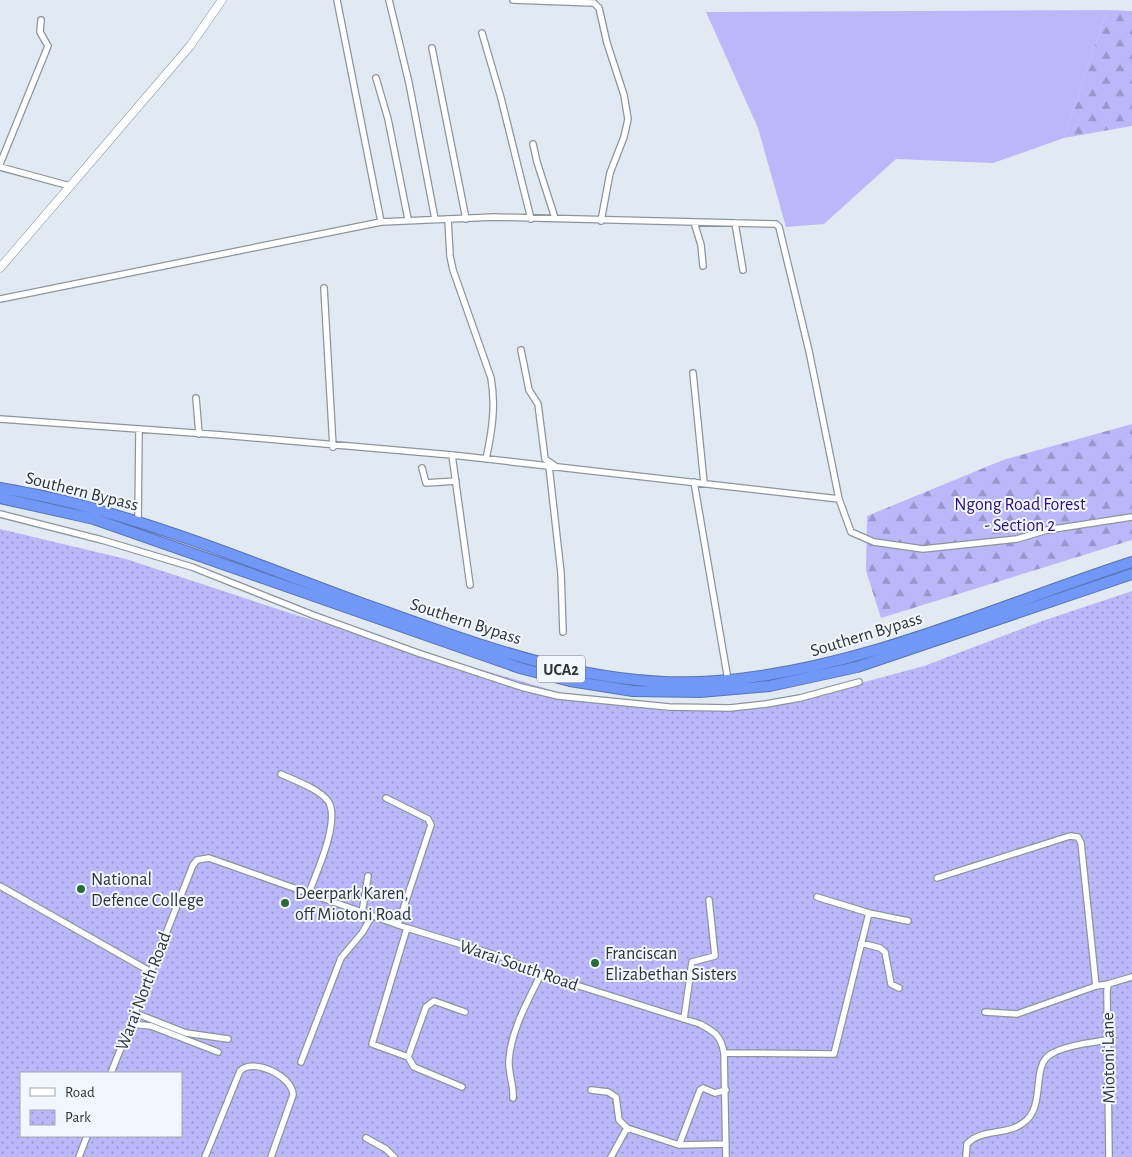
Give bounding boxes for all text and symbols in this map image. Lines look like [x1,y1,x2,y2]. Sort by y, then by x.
street label: Southern Bypass [23,469,140,515]
park label: Ngong Road Forest - Section 2 [954,496,1086,535]
street label: Southern Bypass [408,596,524,648]
street label: Southern Bypass [808,609,924,660]
road number: UCA2 [537,656,585,682]
place label: National Defence College [91,871,204,910]
marker: National Defence College [75,883,87,895]
place label: Deerpark Karen, off Miotoni Road [295,885,411,924]
marker: Deerpark Karen, off Miotoni Road [279,897,291,909]
street label: Warai North Road [113,930,175,1053]
street label: Warai South Road [457,937,580,995]
place label: Franciscan Elizabethan Sisters [605,945,737,984]
marker: Franciscan Elizabethan Sisters [589,957,601,969]
street label: Miotoni Lane [1099,1012,1119,1104]
legend [20,1072,182,1137]
text: Road [65,1085,95,1100]
text: Park [65,1110,91,1125]

